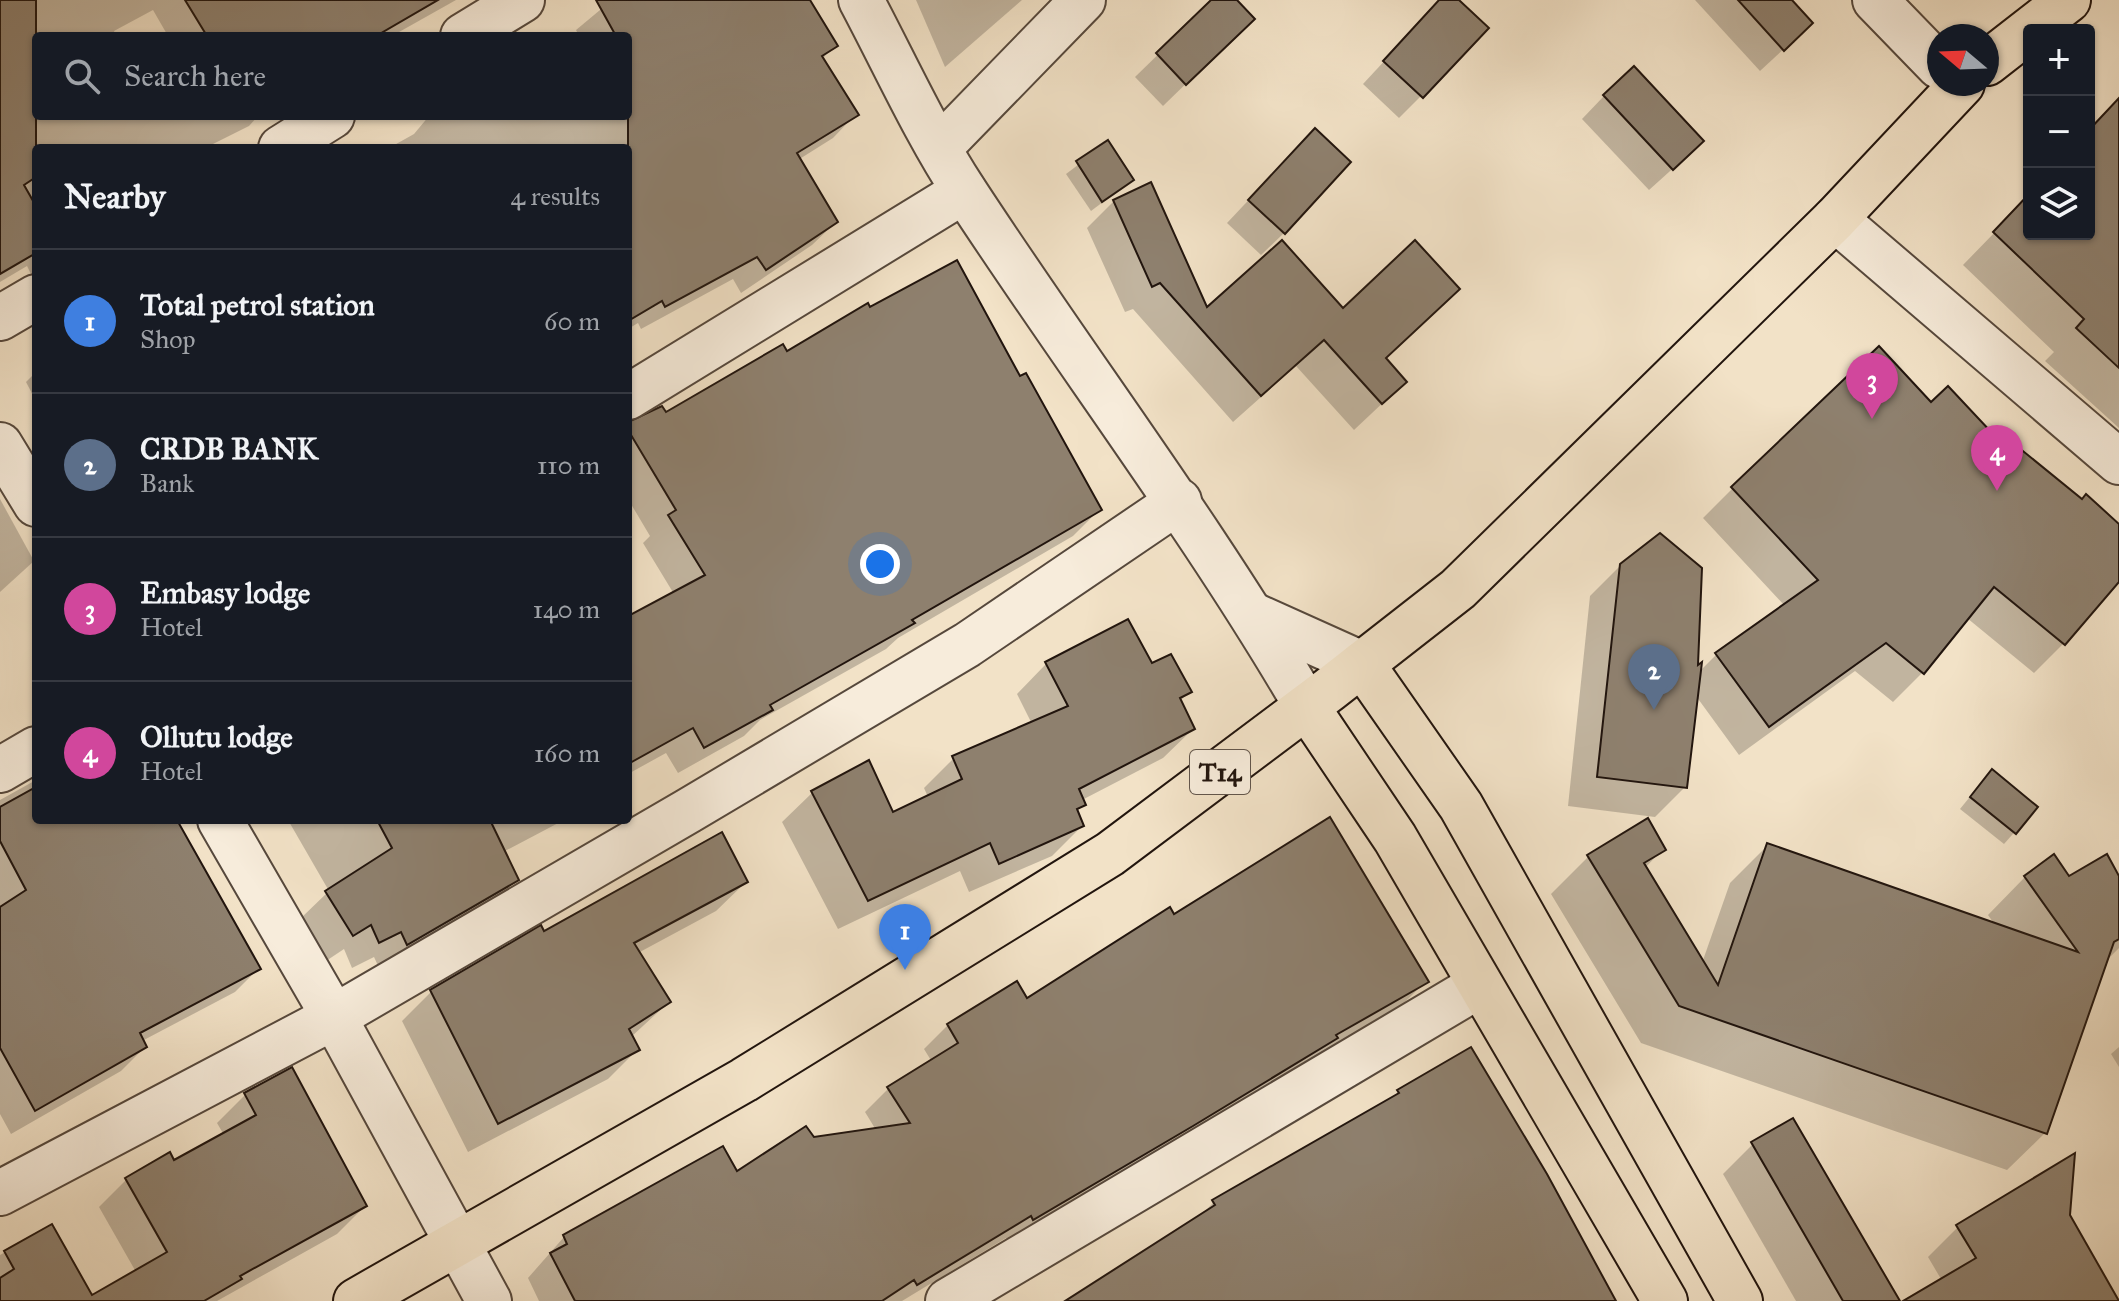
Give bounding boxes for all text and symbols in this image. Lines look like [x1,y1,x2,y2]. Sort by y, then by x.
north arrow [1927,24,1999,96]
map controls [2023,24,2095,240]
button: + [2023,24,2095,96]
search box [32,32,632,120]
icon: search [60,54,104,98]
text: Search here [124,58,266,94]
button: − [2023,96,2095,168]
button: layers [2023,168,2095,240]
text: Nearby [64,176,166,217]
text: 4 results [511,180,600,212]
text: Total petrol station [140,287,375,323]
text: 1 [85,305,95,337]
text: 60 m [544,305,600,337]
text: Shop [140,323,196,355]
pin: 3 [1846,353,1898,419]
pin: 4 [1971,425,2023,491]
text: CRDB BANK [140,431,318,467]
text: 2 [84,449,96,481]
text: 110 m [537,449,600,481]
text: Bank [140,467,194,499]
your location [860,544,900,584]
text: Embasy lodge [140,575,310,611]
text: 3 [85,593,95,625]
text: 140 m [533,593,600,625]
text: Hotel [140,611,203,643]
pin: 2 [1628,644,1680,710]
text: Ollutu lodge [140,719,293,755]
text: 4 [83,737,97,769]
text: 160 m [534,737,600,769]
road number: T14 [1190,750,1250,794]
text: Hotel [140,755,203,787]
pin: 1 [879,904,931,970]

